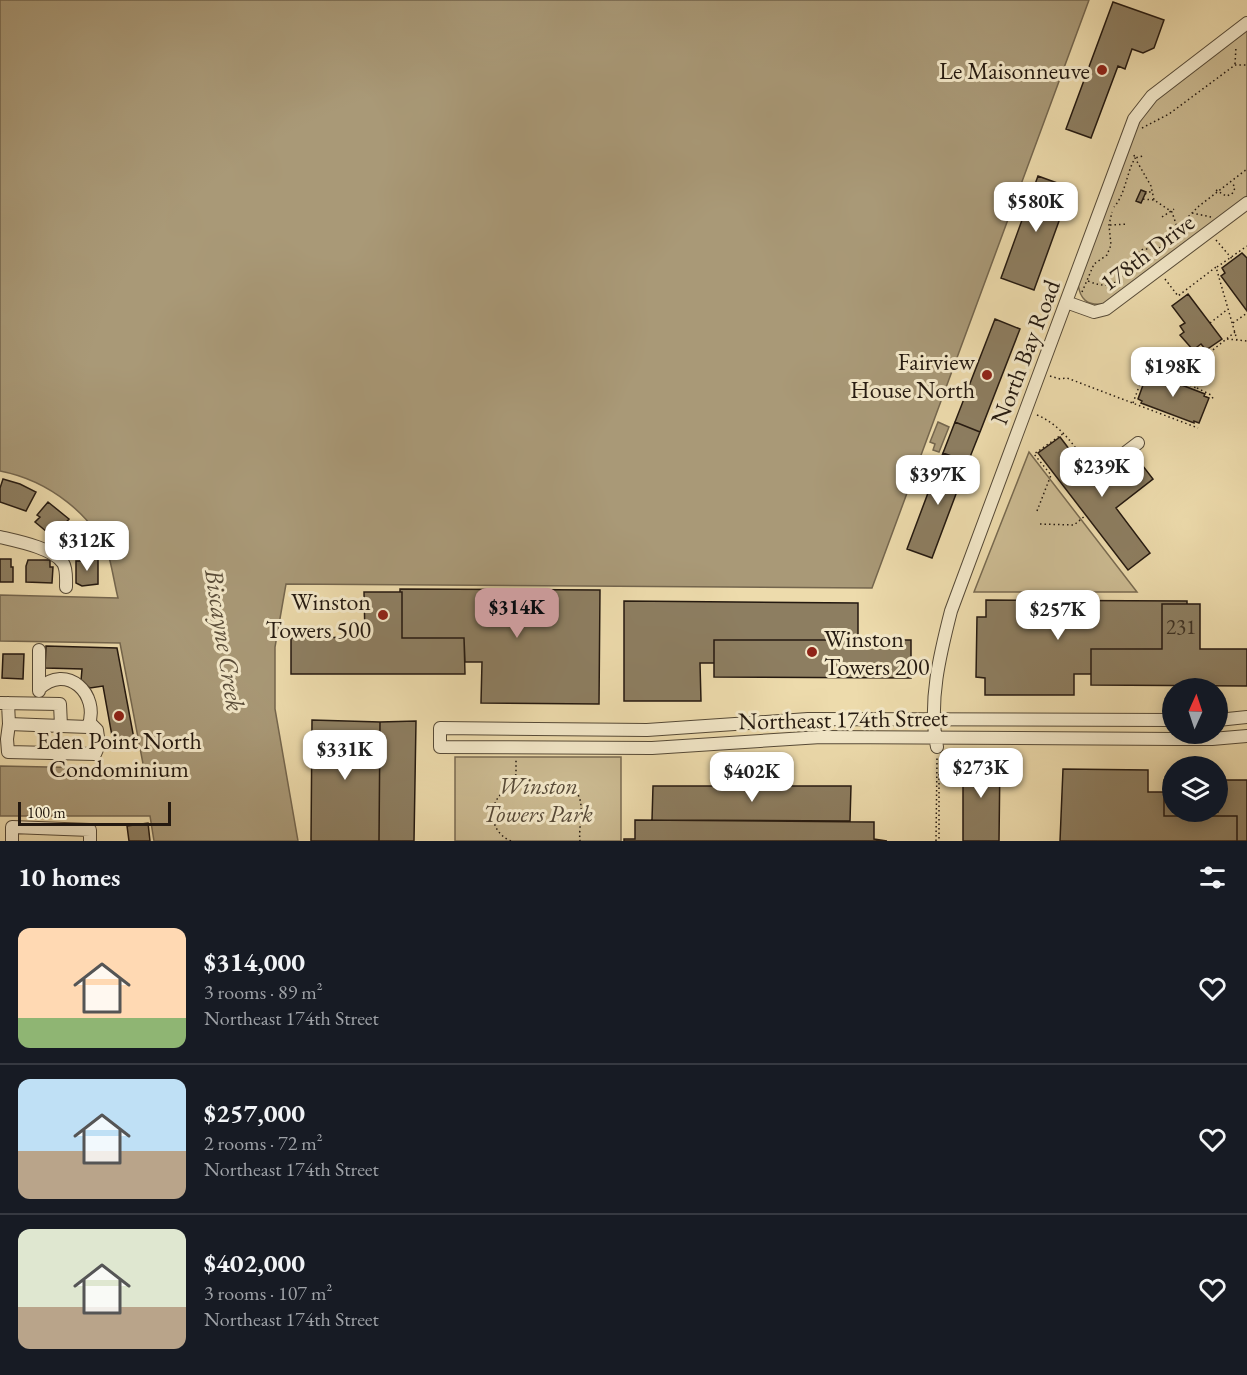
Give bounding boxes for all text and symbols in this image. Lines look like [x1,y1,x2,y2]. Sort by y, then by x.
place label: Le Maisonneuve [939,55,1090,86]
marker: Le Maisonneuve [1095,63,1109,77]
pin: $580K [994,182,1078,233]
text: $580K [1008,188,1064,214]
street label: 178th Drive [1094,206,1200,298]
street label: North Bay Road [983,274,1067,429]
place label: Fairview House North [850,346,976,405]
pin: $198K [1131,347,1215,398]
text: $198K [1145,353,1201,379]
marker: Fairview House North [980,368,994,382]
pin: $239K [1060,447,1144,498]
text: $239K [1074,453,1130,479]
pin: $397K [896,455,980,506]
text: $397K [910,461,966,487]
pin: $312K [45,521,129,572]
text: $312K [59,527,115,553]
water label: Biscayne Creek [197,565,253,714]
place label: Winston Towers 500 [266,586,371,645]
pin: $314K [475,588,559,639]
pin: $257K [1016,590,1100,641]
text: $314K [489,594,545,620]
text: $257K [1030,596,1086,622]
marker: Winston Towers 500 [376,608,390,622]
house number: 231 [1166,613,1196,640]
place label: Winston Towers 200 [824,623,929,682]
marker: Winston Towers 200 [805,645,819,659]
north arrow [1162,678,1228,744]
map controls [1162,678,1228,822]
street label: Northeast 174th Street [738,702,949,736]
marker: Eden Point North Condominium [112,709,126,723]
place label: Eden Point North Condominium [36,725,202,784]
pin: $331K [303,730,387,781]
text: $331K [317,736,373,762]
pin: $273K [939,748,1023,799]
pin: $402K [710,752,794,803]
text: $273K [953,754,1009,780]
button: layers [1162,756,1228,822]
text: $402K [724,758,780,784]
park label: Winston Towers Park [483,770,593,829]
scale bar [18,799,171,826]
text: 100 m [27,802,66,823]
text: 10 homes [18,860,120,894]
icon: filters [1196,861,1229,894]
text: $314,000 [204,945,305,979]
icon: home [66,952,138,1024]
icon: heart [1196,972,1229,1005]
text: 3 rooms · 89 m² [204,979,323,1005]
text: Northeast 174th Street [204,1005,379,1031]
text: $257,000 [204,1096,305,1130]
icon: home [66,1103,138,1175]
icon: heart [1196,1123,1229,1156]
text: 2 rooms · 72 m² [204,1130,323,1156]
text: Northeast 174th Street [204,1156,379,1182]
text: $402,000 [204,1246,305,1280]
icon: home [66,1253,138,1325]
icon: heart [1196,1273,1229,1306]
text: 3 rooms · 107 m² [204,1280,332,1306]
text: Northeast 174th Street [204,1306,379,1332]

